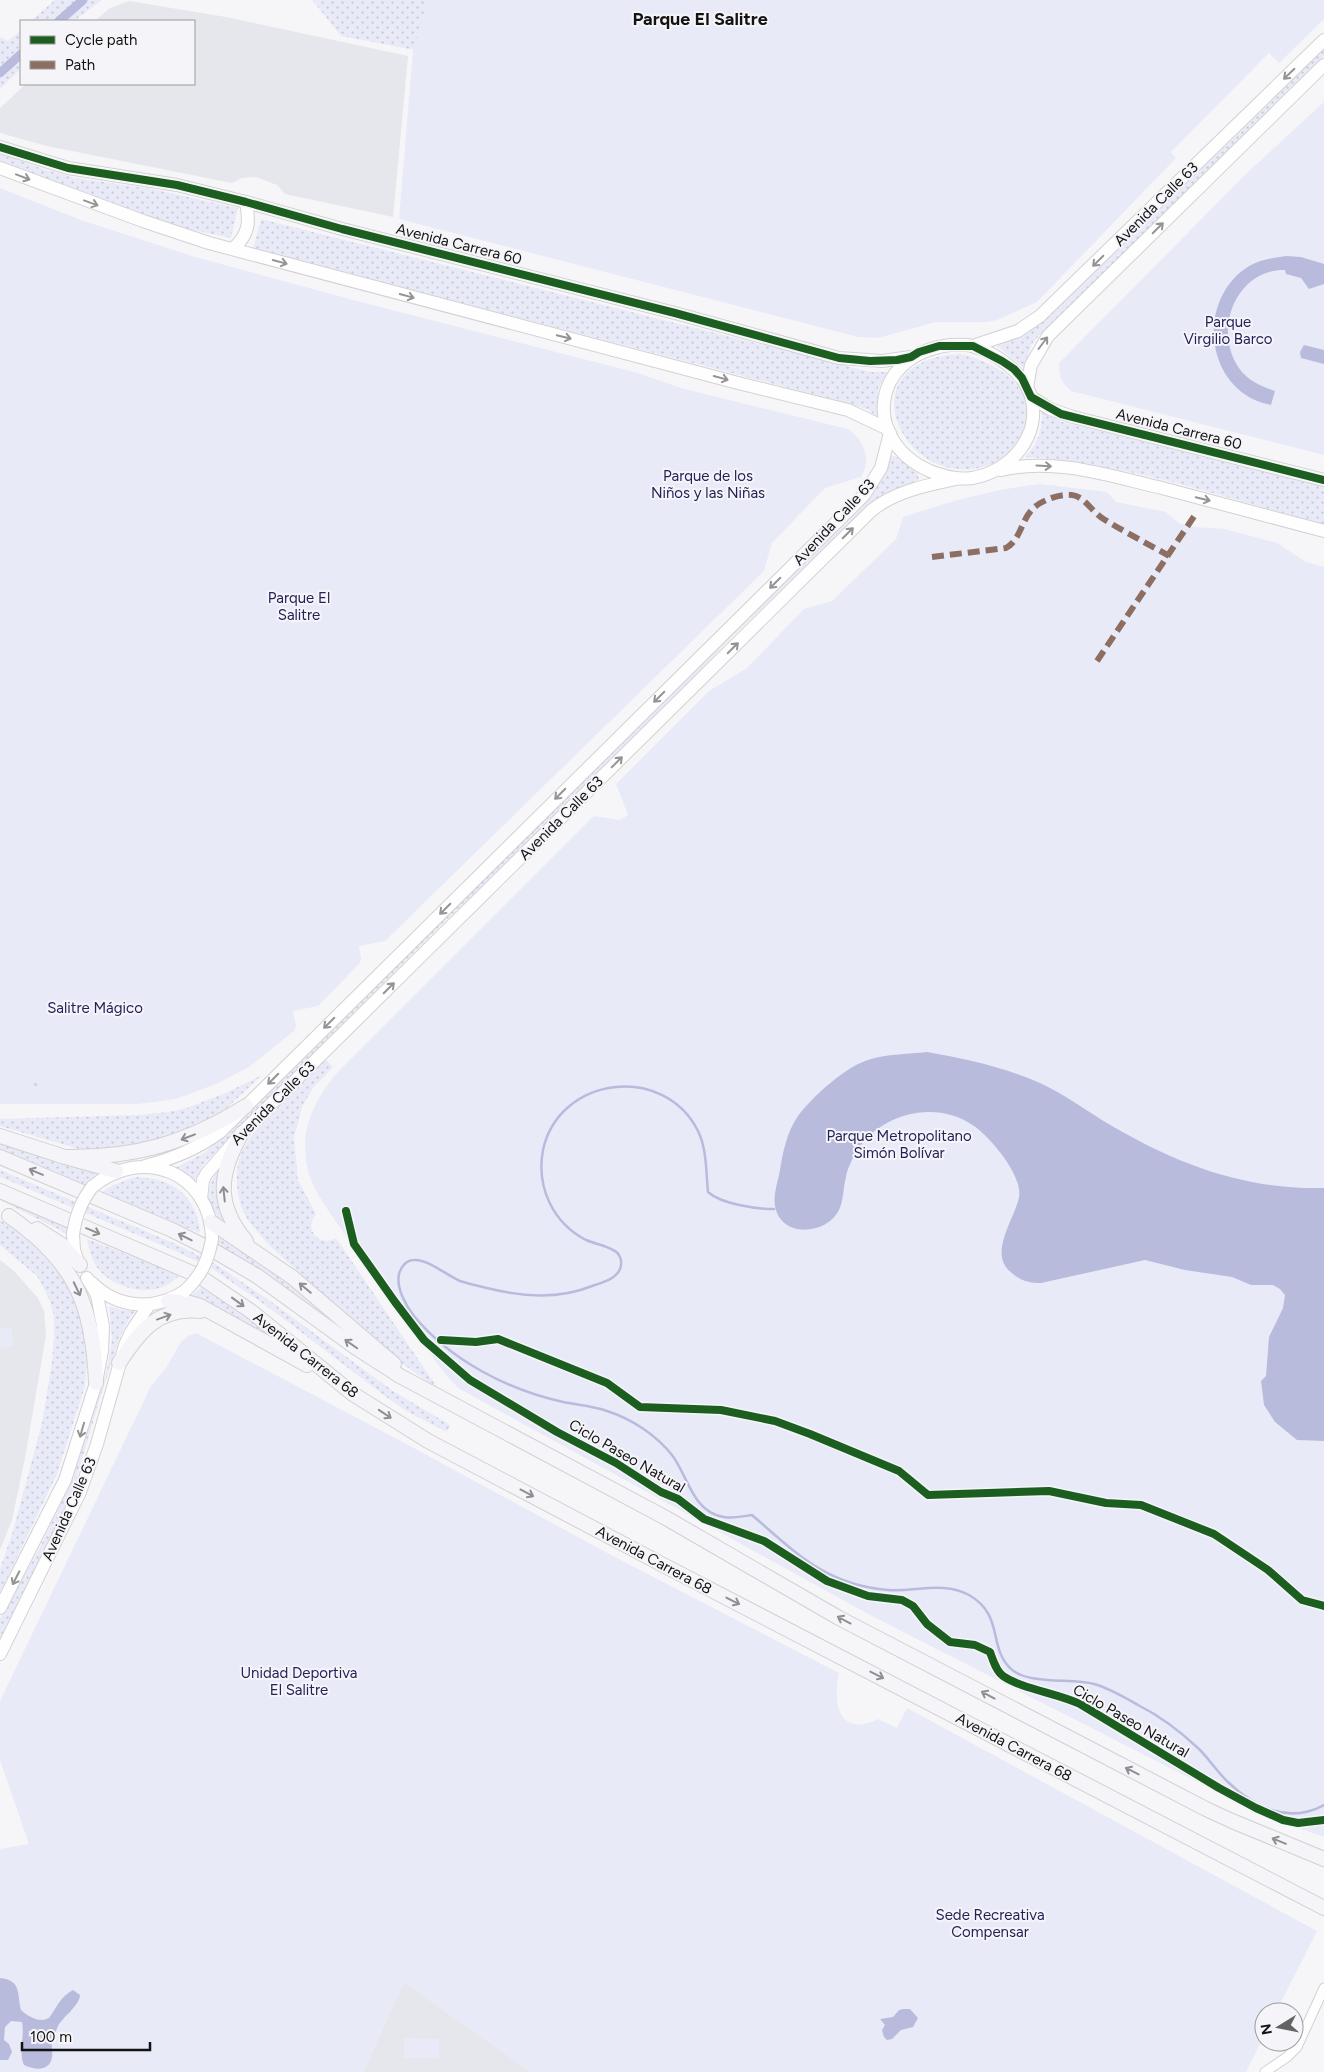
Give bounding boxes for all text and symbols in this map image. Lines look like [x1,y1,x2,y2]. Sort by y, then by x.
district label: Parque El Salitre [632,8,768,30]
legend [20,20,195,85]
text: Cycle path [65,31,137,49]
text: Path [65,56,95,74]
one-way arrow [1283,68,1296,80]
street label: Avenida Calle 63 [1110,158,1202,250]
one-way arrow [15,173,30,182]
one-way arrow [83,198,99,208]
street label: Avenida Carrera 60 [394,220,524,268]
one-way arrow [1152,222,1164,234]
one-way arrow [1092,255,1104,267]
one-way arrow [272,258,288,268]
one-way arrow [399,292,415,301]
park label: Parque Virgilio Barco [1183,313,1273,348]
one-way arrow [556,333,572,342]
one-way arrow [1038,337,1049,350]
one-way arrow [713,374,729,384]
street label: Avenida Carrera 60 [1114,405,1244,453]
one-way arrow [1036,461,1052,471]
park label: Parque de los Niños y las Niñas [651,467,765,502]
street label: Avenida Calle 63 [789,475,879,569]
one-way arrow [1194,495,1210,504]
one-way arrow [842,527,854,540]
one-way arrow [769,577,781,589]
park label: Parque El Salitre [268,589,330,624]
one-way arrow [726,642,739,654]
one-way arrow [653,691,665,703]
one-way arrow [611,756,623,768]
street label: Avenida Calle 63 [515,772,607,864]
one-way arrow [555,788,567,800]
one-way arrow [439,902,451,915]
one-way arrow [383,982,395,994]
park label: Salitre Mágico [47,999,143,1017]
one-way arrow [323,1016,335,1029]
street label: Avenida Calle 63 [227,1057,319,1149]
one-way arrow [266,1073,279,1085]
park label: Parque Metropolitano Simón Bolívar [826,1127,972,1162]
one-way arrow [181,1133,196,1142]
one-way arrow [29,1167,44,1177]
one-way arrow [219,1186,229,1202]
one-way arrow [85,1226,100,1236]
one-way arrow [178,1231,193,1241]
one-way arrow [73,1281,82,1296]
one-way arrow [299,1282,312,1293]
one-way arrow [231,1297,244,1308]
street label: Avenida Carrera 68 [250,1308,362,1402]
one-way arrow [156,1312,171,1321]
one-way arrow [344,1339,358,1349]
one-way arrow [377,1409,391,1419]
street label: Ciclo Paseo Natural [566,1415,688,1497]
one-way arrow [76,1421,86,1437]
street label: Avenida Calle 63 [38,1454,100,1564]
one-way arrow [519,1489,534,1498]
street label: Avenida Carrera 68 [593,1522,715,1598]
one-way arrow [11,1570,21,1585]
one-way arrow [725,1597,740,1606]
one-way arrow [837,1615,852,1625]
park label: Unidad Deportiva El Salitre [241,1664,357,1699]
one-way arrow [869,1671,884,1680]
street label: Ciclo Paseo Natural [1070,1680,1192,1762]
one-way arrow [981,1690,996,1700]
street label: Avenida Carrera 68 [953,1709,1075,1785]
one-way arrow [1125,1766,1140,1776]
one-way arrow [1272,1835,1287,1845]
park label: Sede Recreativa Compensar [935,1906,1045,1941]
north arrow [1254,2002,1304,2052]
scale bar [22,2020,150,2052]
text: N [1257,2022,1276,2036]
text: 100 m [30,2028,72,2046]

